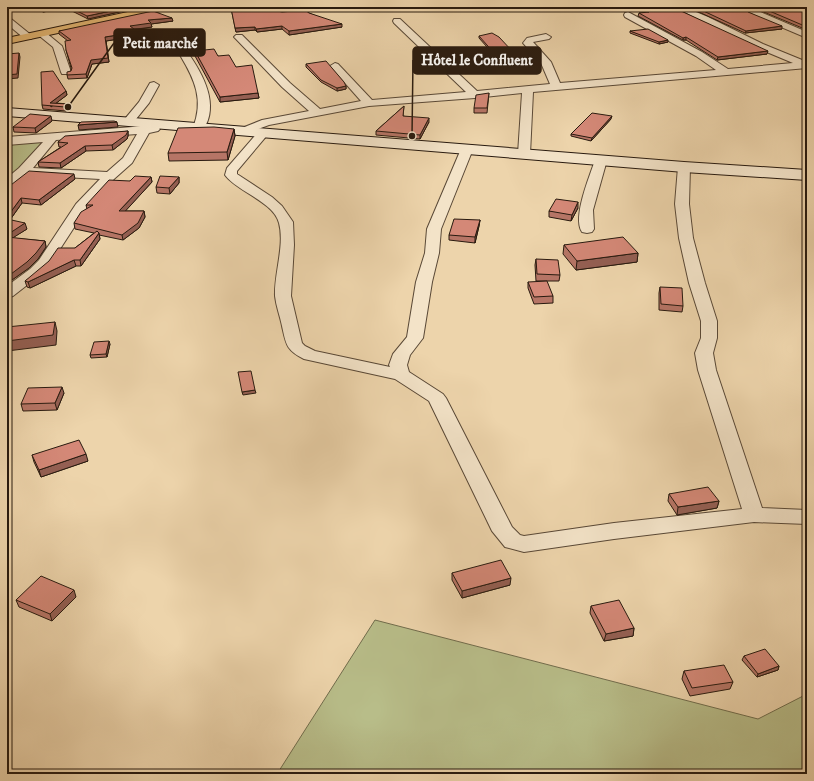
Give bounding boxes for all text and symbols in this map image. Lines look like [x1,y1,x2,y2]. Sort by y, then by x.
callout: Petit marché [114,29,205,56]
text: Petit marché [122,34,198,53]
callout: Hôtel le Confluent [413,47,541,74]
text: Hôtel le Confluent [421,51,533,70]

